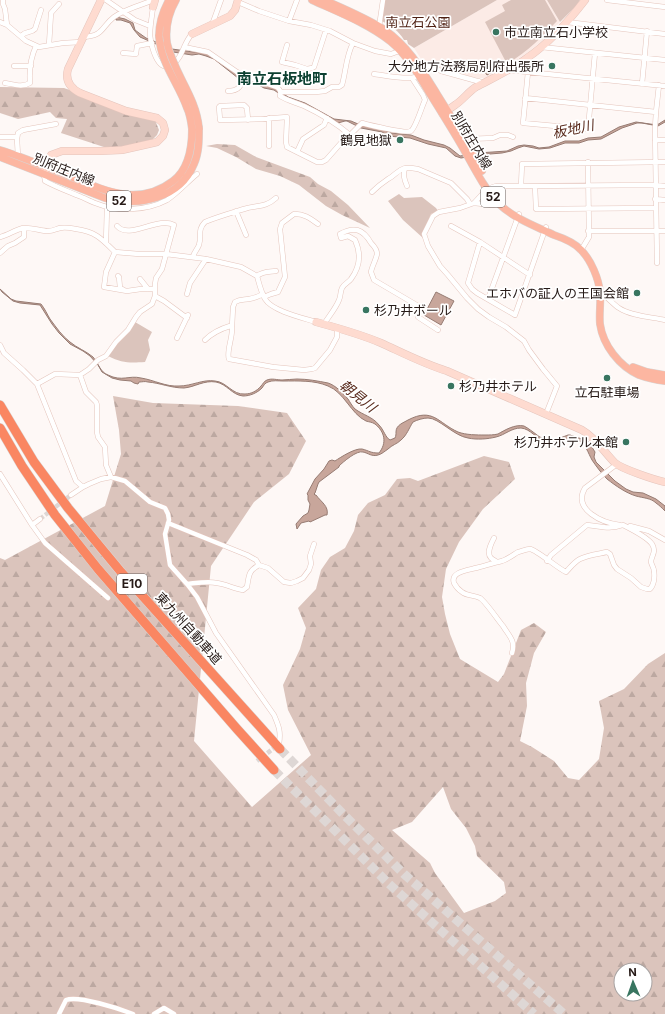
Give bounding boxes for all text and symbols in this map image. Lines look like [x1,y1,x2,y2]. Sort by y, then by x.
park label: 南立石公園 [385,14,451,30]
place label: 市立南立石小学校 [504,24,608,40]
marker: 市立南立石小学校 [491,27,501,37]
place label: 大分地方法務局別府出張所 [388,58,544,74]
marker: 大分地方法務局別府出張所 [547,61,557,71]
district label: 南立石板地町 [237,69,327,88]
street label: 別府庄内線 [448,108,496,172]
water label: 板地川 [551,115,597,141]
place label: 鶴見地獄 [340,132,392,148]
marker: 鶴見地獄 [395,135,405,145]
street label: 別府庄内線 [31,149,97,189]
road number: 52 [481,187,505,207]
road number: 52 [107,191,131,211]
place label: エホバの証人の王国会館 [486,285,629,301]
marker: エホバの証人の王国会館 [632,288,642,298]
place label: 杉乃井ボール [374,302,452,318]
marker: 杉乃井ボール [361,305,371,315]
marker: 立石駐車場 [602,373,612,383]
water label: 朝見川 [337,376,382,417]
place label: 杉乃井ホテル [459,378,537,394]
marker: 杉乃井ホテル [446,381,456,391]
place label: 立石駐車場 [574,384,640,400]
place label: 杉乃井ホテル本館 [514,434,618,450]
marker: 杉乃井ホテル本館 [621,437,631,447]
road number: E10 [117,574,147,594]
street label: 東九州自動車道 [153,589,225,667]
north arrow [613,962,653,1002]
text: N [628,965,637,979]

